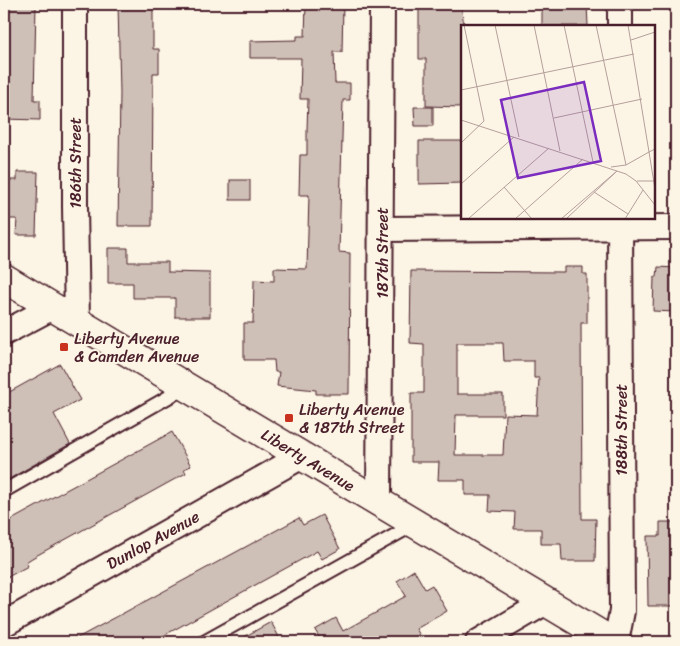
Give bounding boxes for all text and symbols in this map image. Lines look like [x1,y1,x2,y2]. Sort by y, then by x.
inset map [461,25,655,219]
street label: 186th Street [61,117,90,209]
street label: 187th Street [368,207,397,299]
place label: Liberty Avenue & Camden Avenue [74,324,199,371]
marker: Liberty Avenue & Camden Avenue [58,341,70,353]
street label: 188th Street [607,384,636,476]
place label: Liberty Avenue & 187th Street [299,395,405,442]
marker: Liberty Avenue & 187th Street [283,412,295,424]
street label: Liberty Avenue [255,420,361,500]
street label: Dunlop Avenue [101,502,205,578]

